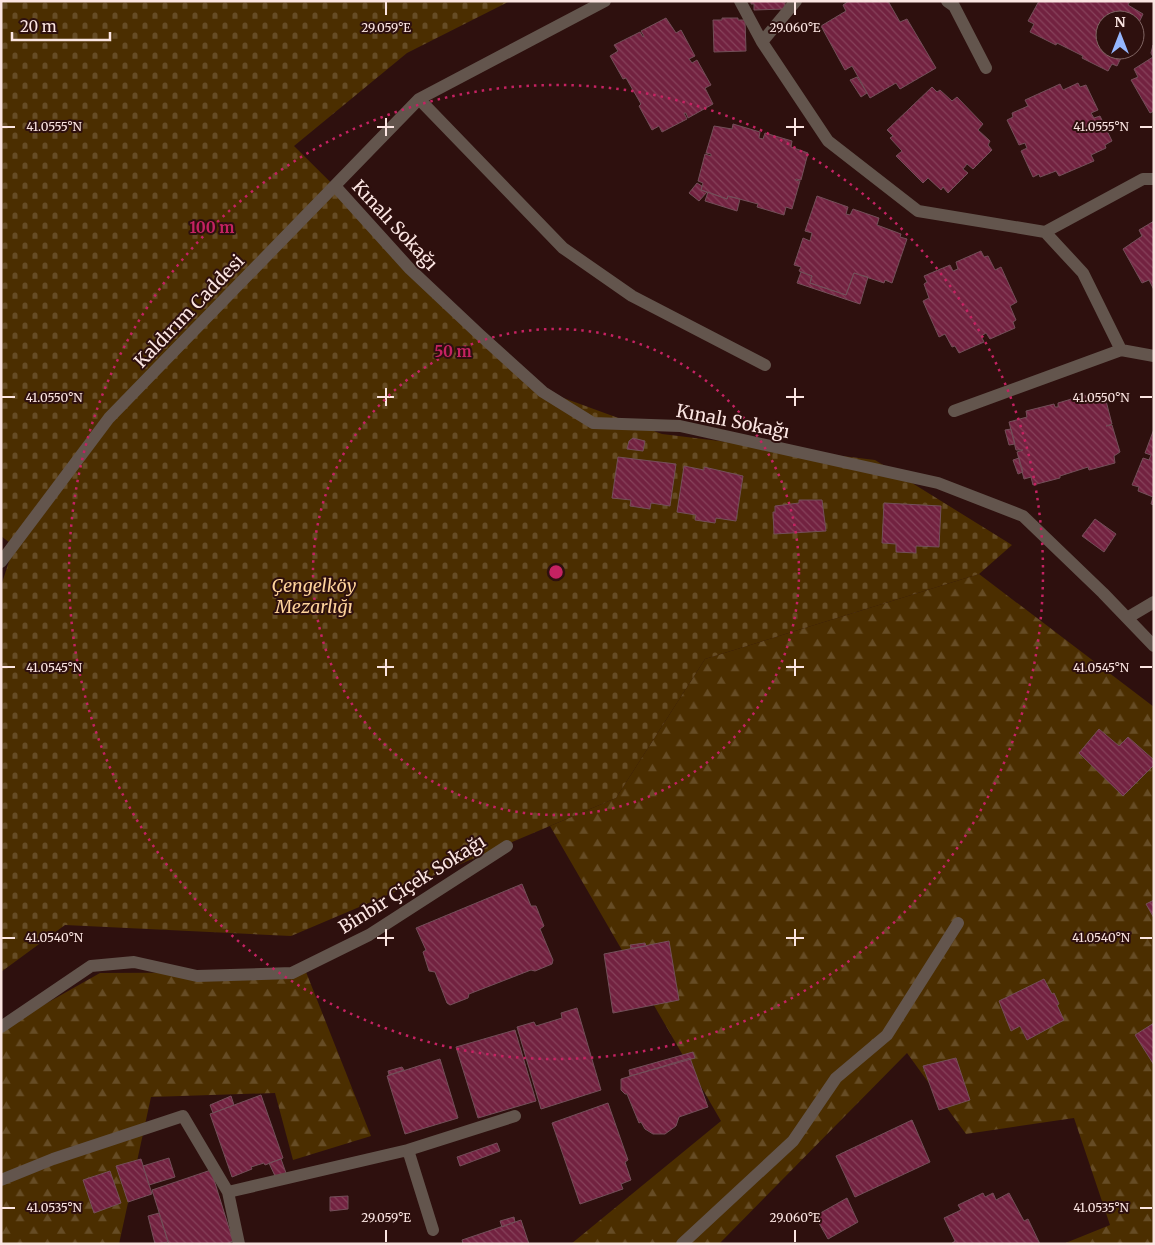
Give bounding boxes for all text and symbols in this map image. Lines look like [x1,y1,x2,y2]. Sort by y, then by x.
scale bar [12,10,110,42]
north arrow [1095,10,1145,60]
text: N [1114,13,1126,31]
text: 20 m [20,17,57,36]
text: 29.059°E [361,20,411,35]
text: 29.060°E [770,20,821,35]
text: 41.0555°N [26,119,83,134]
text: 41.0555°N [1073,119,1130,134]
street label: Kınalı Sokağı [347,175,443,275]
text: 100 m [190,218,234,237]
street label: Kaldırım Caddesi [129,249,249,372]
text: 50 m [434,342,472,361]
text: 41.0550°N [25,390,83,405]
text: 41.0550°N [1072,390,1130,405]
street label: Kınalı Sokağı [674,399,792,443]
centre of rings [547,563,565,581]
park label: Çengelköy Mezarlığı [272,574,357,618]
text: 41.0545°N [26,660,83,675]
text: 41.0545°N [1073,660,1130,675]
street label: Binbir Çiçek Sokağı [334,829,490,938]
text: 41.0540°N [25,930,84,945]
text: 41.0540°N [1072,930,1131,945]
text: 41.0535°N [26,1200,83,1215]
text: 41.0535°N [1073,1200,1130,1215]
text: 29.059°E [361,1210,411,1225]
text: 29.060°E [770,1210,821,1225]

